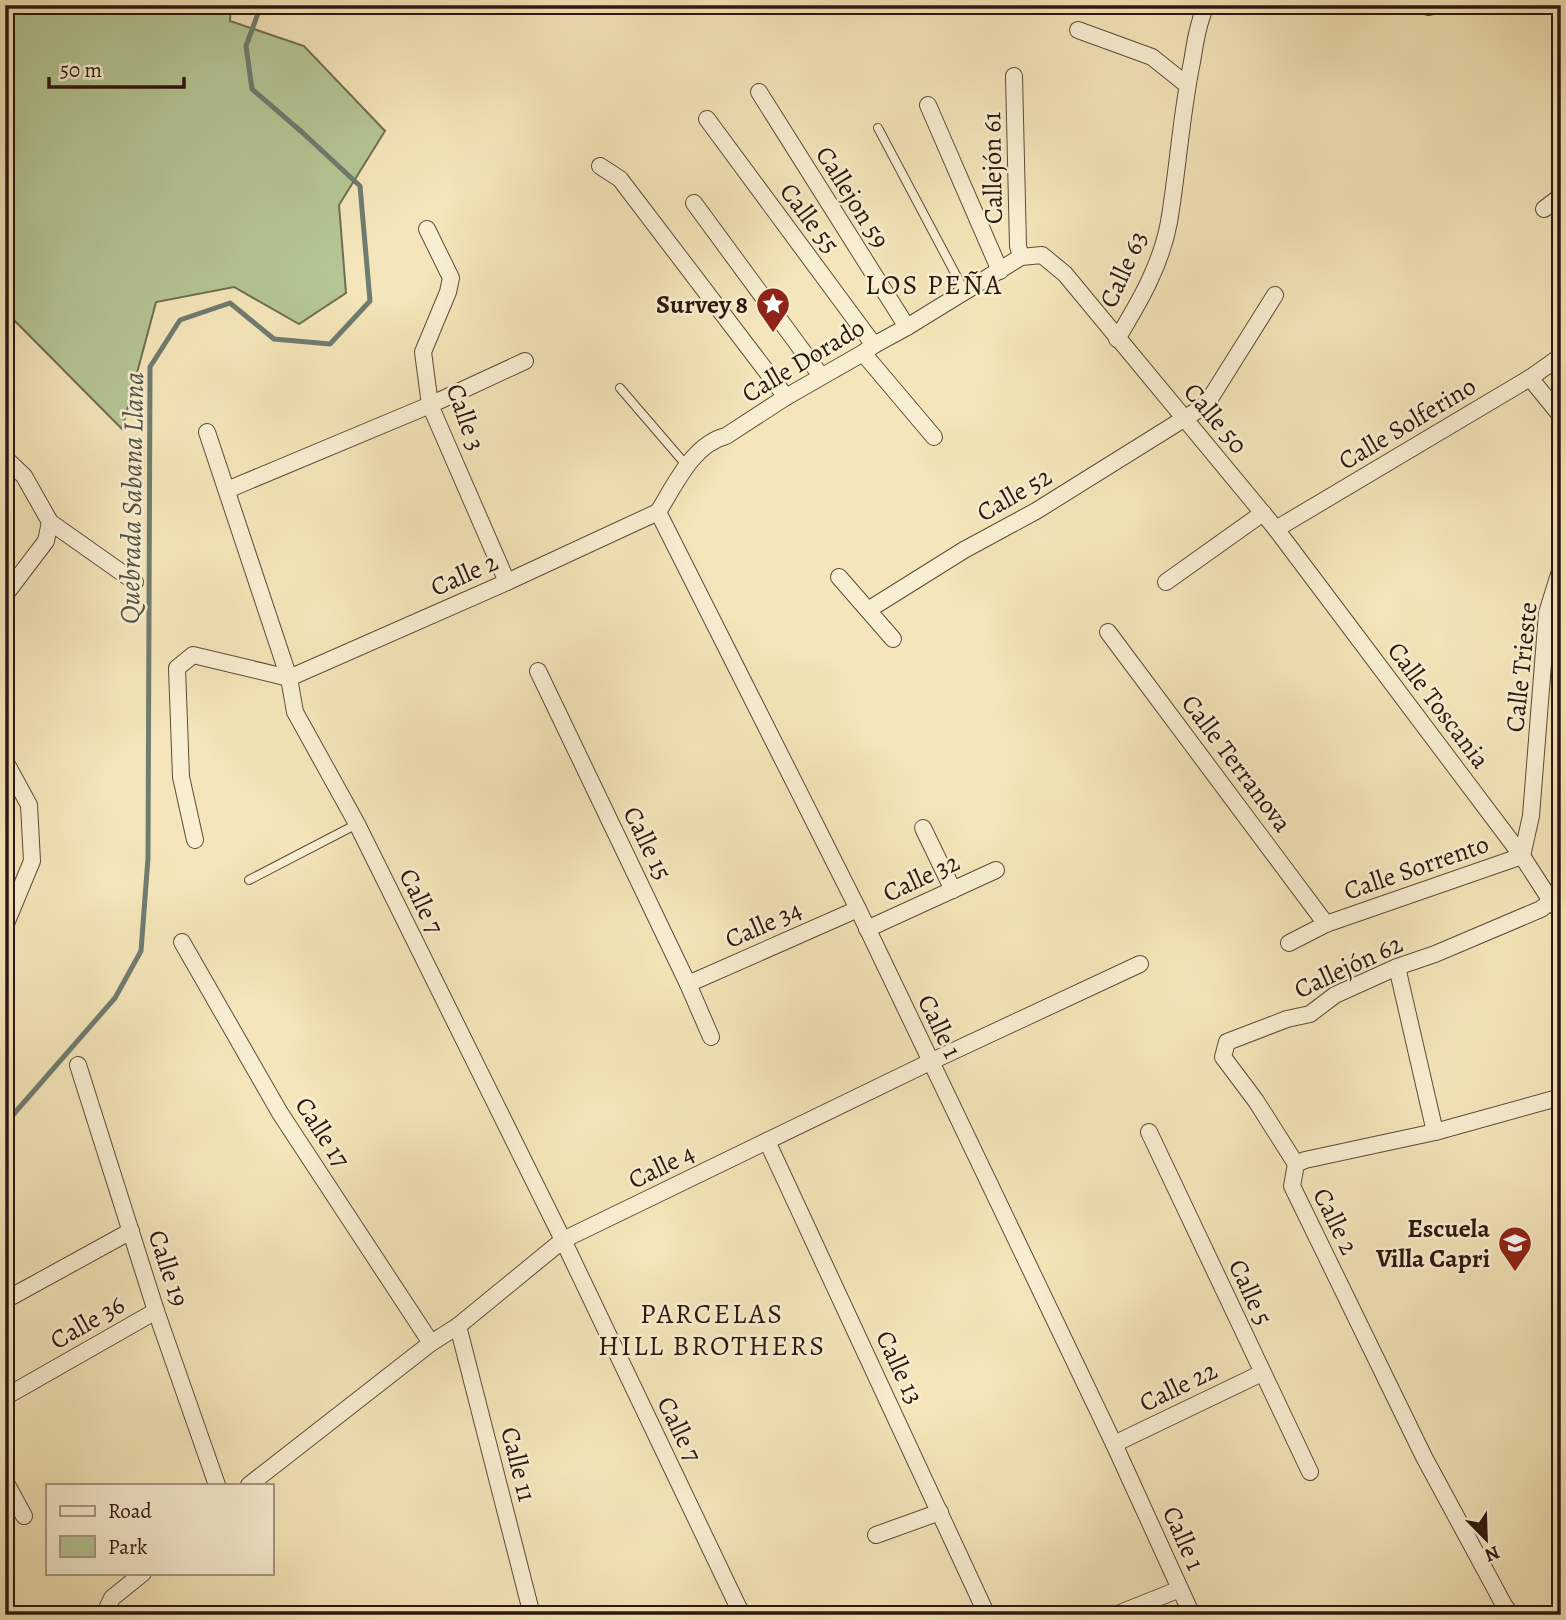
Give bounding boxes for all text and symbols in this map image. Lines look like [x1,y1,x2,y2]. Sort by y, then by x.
scale bar [49,46,184,90]
text: 50 m [60,56,102,84]
street label: Callejón 61 [974,111,1011,225]
street label: Callejon 59 [807,139,898,255]
street label: Calle 55 [771,176,848,261]
street label: Calle 63 [1091,225,1156,313]
district label: LOS PEÑA [865,266,1003,304]
place icon: Survey 8 [754,285,792,334]
place label: Survey 8 [656,287,748,322]
street label: Calle Dorado [735,310,871,411]
street label: Calle Solferino [1332,369,1483,478]
water label: Quebrada Sabana Llana [111,372,153,624]
street label: Calle 50 [1176,375,1256,461]
street label: Calle 3 [438,379,493,455]
street label: Calle 52 [970,459,1058,530]
street label: Calle 2 [425,544,503,605]
street label: Calle Trieste [1497,600,1546,734]
street label: Calle Toscania [1379,635,1498,776]
street label: Calle Terranova [1173,687,1300,839]
street label: Calle 15 [615,801,680,886]
street label: Calle Sorrento [1339,826,1493,909]
street label: Calle 32 [877,844,965,910]
street label: Calle 7 [391,863,452,940]
street label: Calle 34 [719,892,807,957]
street label: Callejón 62 [1288,926,1408,1007]
street label: Calle 1 [909,989,970,1064]
street label: Calle 17 [287,1090,358,1174]
street label: Calle 4 [622,1135,700,1197]
street label: Calle 2 [1304,1182,1367,1260]
place label: Escuela Villa Capri [1375,1211,1490,1276]
school or university icon: Escuela Villa Capri [1496,1224,1534,1273]
street label: Calle 19 [140,1225,197,1311]
street label: Calle 5 [1220,1254,1281,1331]
street label: Calle 36 [44,1287,131,1358]
district label: PARCELAS HILL BROTHERS [598,1295,826,1365]
street label: Calle 13 [867,1325,932,1410]
street label: Calle 22 [1133,1353,1223,1420]
street label: Calle 7 [649,1391,710,1468]
street label: Calle 11 [492,1423,545,1505]
legend [46,1484,273,1574]
text: Road [108,1497,152,1525]
street label: Calle 1 [1154,1501,1213,1576]
north arrow [1450,1504,1520,1574]
text: Park [108,1533,148,1561]
text: N [1481,1539,1504,1568]

